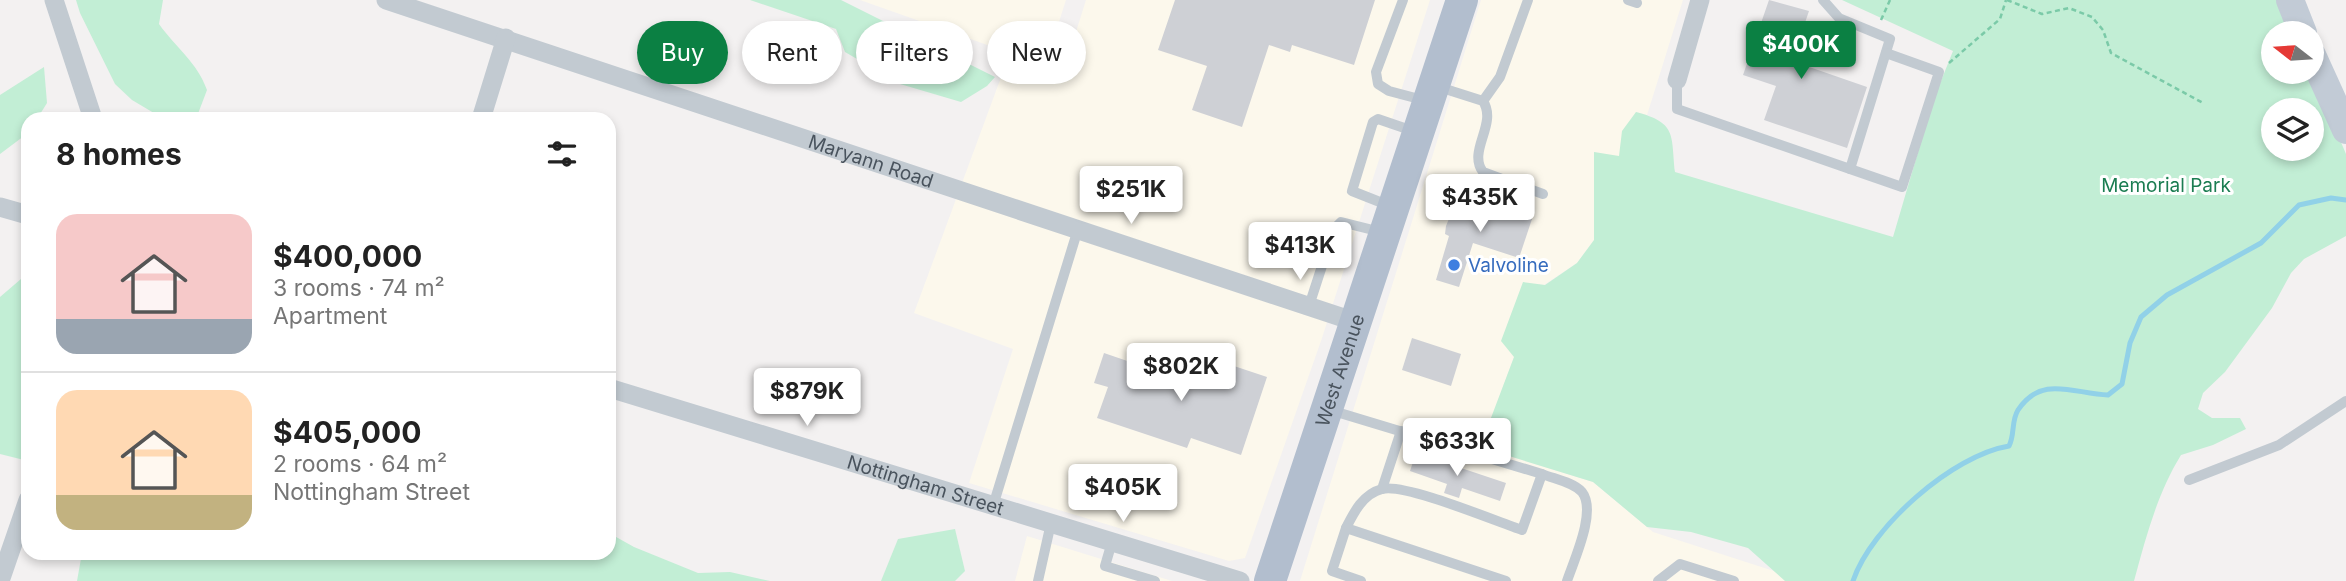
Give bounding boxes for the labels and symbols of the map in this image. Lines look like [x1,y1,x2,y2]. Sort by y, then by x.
north arrow [2261,21,2324,84]
pin: $400K [1752,22,1850,81]
street label: Maryann Road [805,130,936,193]
pin: $251K [1082,166,1180,226]
pin: $435K [1431,174,1529,234]
park label: Memorial Park [2101,174,2231,197]
pin: $413K [1251,222,1349,282]
place label: Valvoline [1468,254,1549,277]
marker: Valvoline [1446,257,1462,273]
street label: West Avenue [1311,311,1369,430]
pin: $802K [1132,344,1230,403]
pin: $879K [758,368,856,428]
pin: $633K [1408,419,1506,478]
street label: Nottingham Street [844,450,1007,520]
pin: $405K [1074,464,1172,524]

